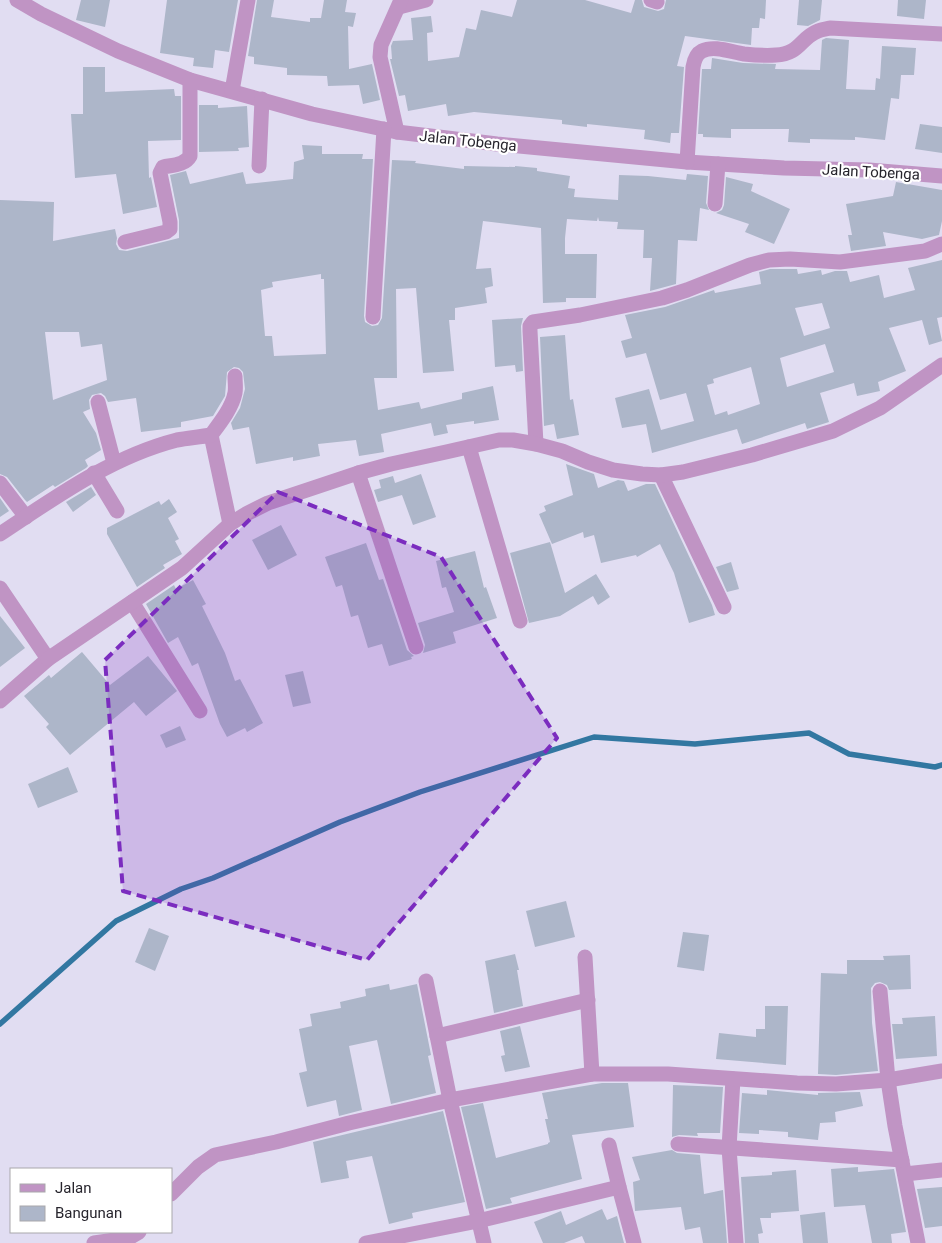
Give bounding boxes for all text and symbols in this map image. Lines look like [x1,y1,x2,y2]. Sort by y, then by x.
street label: Jalan Tobenga [418,127,518,155]
street label: Jalan Tobenga [822,160,920,184]
legend [10,1168,172,1233]
text: Jalan [55,1179,92,1197]
text: Bangunan [55,1204,122,1222]

